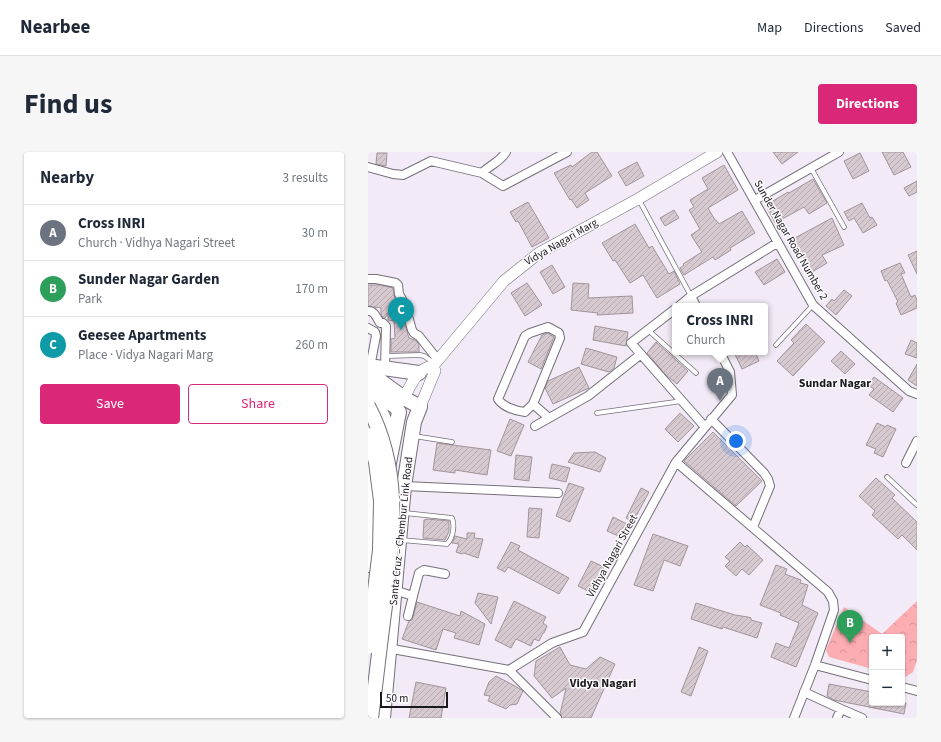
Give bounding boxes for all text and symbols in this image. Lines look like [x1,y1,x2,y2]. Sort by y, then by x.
text: Nearbee [20,14,90,41]
text: Map [757,18,782,38]
text: Directions [804,18,863,38]
text: Saved [885,18,921,38]
text: Find us [24,84,112,124]
button: Directions [818,84,917,124]
text: Nearby [40,166,94,190]
text: 3 results [283,169,328,187]
street label: Sunder Nagar Road Number 2 [750,177,832,303]
text: Cross INRI [78,213,145,234]
street label: Vidya Nagari Marg [522,215,601,269]
text: A [49,224,57,242]
text: 30 m [302,224,328,242]
text: Church · Vidhya Nagari Street [78,234,235,252]
text: Sunder Nagar Garden [78,269,220,290]
text: B [49,280,57,298]
text: 170 m [295,280,328,298]
text: Park [78,290,102,308]
pin: C [388,297,414,330]
popup [672,303,768,355]
text: Cross INRI [686,310,754,331]
text: Geesee Apartments [78,325,206,346]
text: Church [686,331,725,349]
text: C [49,336,57,354]
text: 260 m [295,336,328,354]
text: Place · Vidya Nagari Marg [78,346,213,364]
pin: A [707,368,733,401]
district label: Sundar Nagar [799,375,871,392]
button: Save [40,384,180,424]
button: Share [188,384,328,424]
your location [726,431,746,451]
street label: Santa Cruz – Chembur Link Road [386,456,416,606]
street label: Vidhya Nagari Street [583,511,641,600]
pin: B [837,610,863,643]
map controls [869,634,905,706]
button: + [869,634,905,670]
button: − [869,670,905,706]
district label: Vidya Nagari [569,675,636,692]
scale bar [380,690,448,709]
text: 50 m [386,691,408,706]

